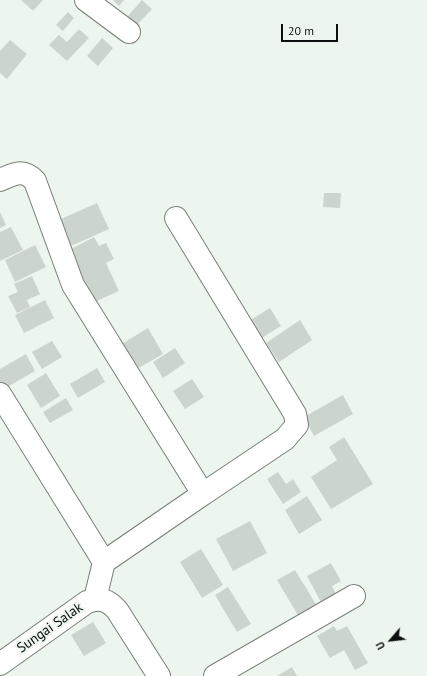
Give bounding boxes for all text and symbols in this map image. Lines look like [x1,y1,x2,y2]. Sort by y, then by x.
scale bar [283,16,340,42]
text: 20 m [288,23,314,38]
street label: Sungai Salak [14,599,86,657]
north arrow [371,620,411,660]
text: U [373,639,388,652]

